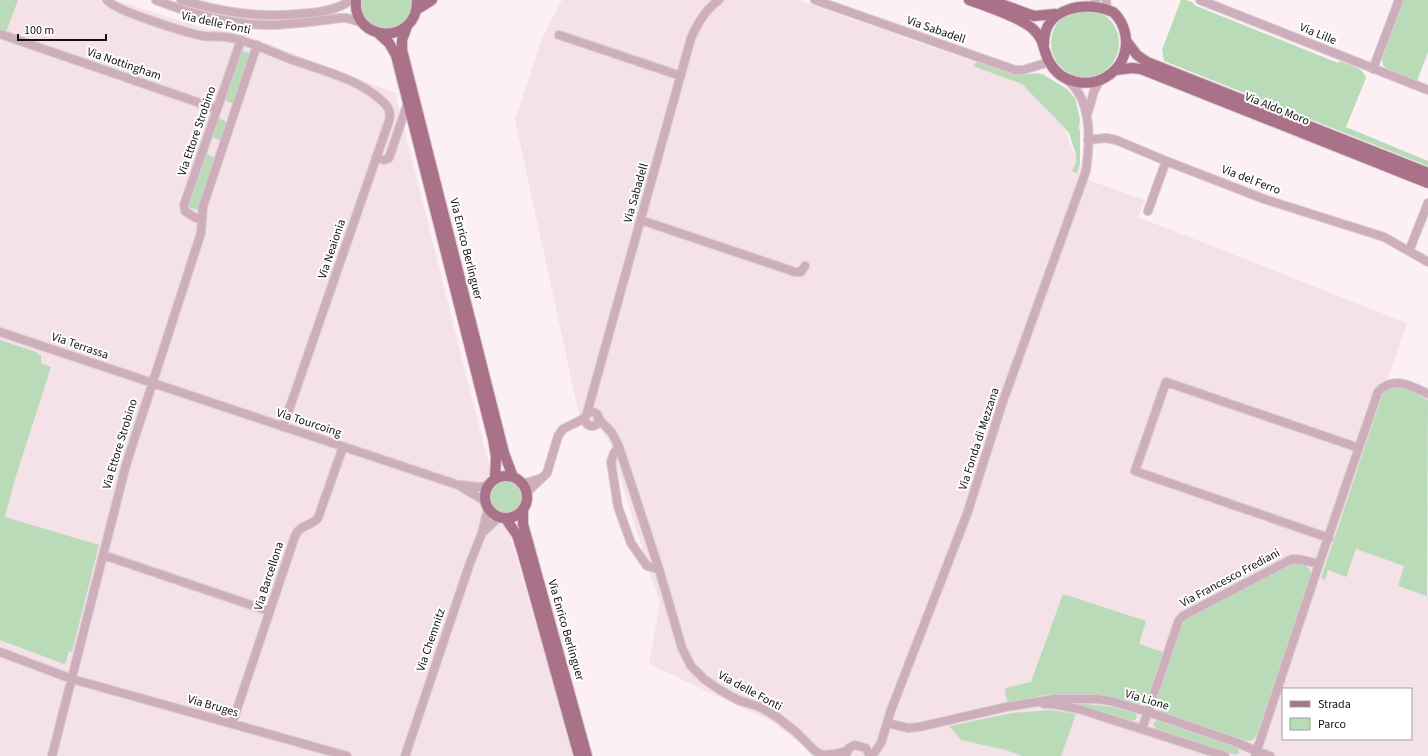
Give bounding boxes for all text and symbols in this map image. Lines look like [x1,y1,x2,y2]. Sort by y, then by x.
street label: Via delle Fonti [180,7,252,39]
street label: Via Sabadell [904,12,968,48]
scale bar [18,16,106,42]
street label: Via Lille [1297,19,1339,49]
text: 100 m [24,22,54,39]
street label: Via Nottingham [85,43,163,85]
street label: Via Ettore Strobino [174,84,220,178]
street label: Via Aldo Moro [1242,88,1312,130]
street label: Via Sabadell [619,161,653,225]
street label: Via del Ferro [1219,161,1283,199]
street label: Via Enrico Berlinguer [445,196,487,302]
street label: Via Neaionia [314,217,350,281]
street label: Via Terrassa [49,328,111,364]
street label: Via Fonda di Mezzana [954,386,1004,492]
street label: Via Ettore Strobino [98,397,142,491]
street label: Via Tourcoing [274,404,344,442]
street label: Via Barcellona [250,540,288,612]
street label: Via Francesco Frediani [1177,544,1283,612]
street label: Via Enrico Berlinguer [543,578,589,683]
street label: Via Chemnitz [412,606,450,674]
street label: Via delle Fonti [715,667,785,715]
street label: Via Lione [1123,685,1171,715]
legend [1282,688,1412,740]
street label: Via Bruges [186,691,240,721]
text: Strada [1318,696,1351,713]
text: Parco [1318,716,1346,733]

